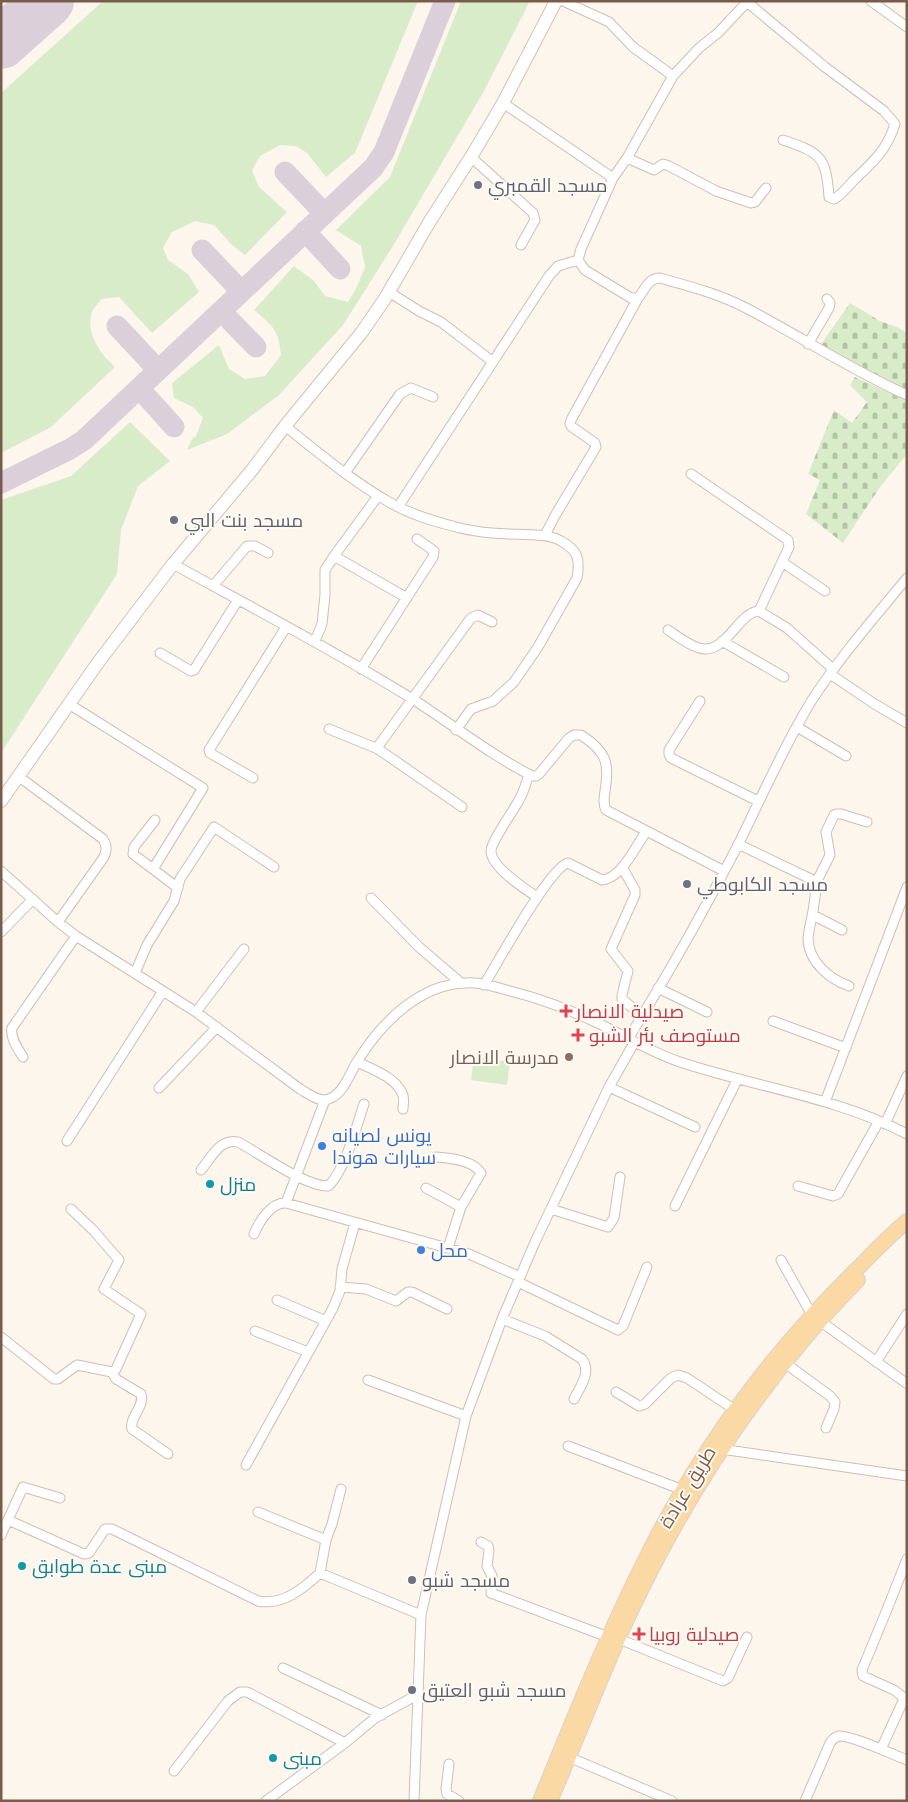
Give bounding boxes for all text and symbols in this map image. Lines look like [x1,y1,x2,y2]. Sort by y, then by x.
place label: مسجد القمبري [488,172,607,200]
marker: مسجد القمبري [472,179,484,191]
place label: مسجد بنت البي [184,507,303,535]
marker: مسجد بنت البي [168,514,180,526]
place label: مسجد الكابوطي [697,871,828,899]
marker: مسجد الكابوطي [681,878,693,890]
place label: صيدلية الانصار [575,998,684,1025]
marker: صيدلية الانصار [560,1005,572,1017]
place label: مستوصف بئر الشبو [589,1022,741,1049]
marker: مستوصف بئر الشبو [571,1028,585,1042]
place label: مدرسة الانصار [449,1044,559,1071]
marker: مدرسة الانصار [563,1051,575,1063]
place label: يونس لصيانه سيارات هوندا [332,1122,436,1171]
marker: يونس لصيانه سيارات هوندا [316,1140,328,1152]
place label: منزل [220,1171,256,1198]
marker: منزل [204,1178,216,1190]
place label: محل [431,1237,468,1264]
marker: محل [415,1244,427,1256]
street label: طريق عرادة [652,1441,723,1533]
place label: مبنى عدة طوابق [32,1553,167,1580]
marker: مبنى عدة طوابق [16,1560,28,1572]
place label: مسجد شبو [422,1567,510,1594]
marker: مسجد شبو [406,1574,418,1586]
place label: صيدلية روبيا [649,1621,739,1648]
marker: صيدلية روبيا [633,1628,645,1640]
place label: مسجد شبو العتيق [422,1677,566,1704]
marker: مسجد شبو العتيق [406,1684,418,1696]
place label: مبنى [283,1745,322,1772]
marker: مبنى [267,1752,279,1764]

